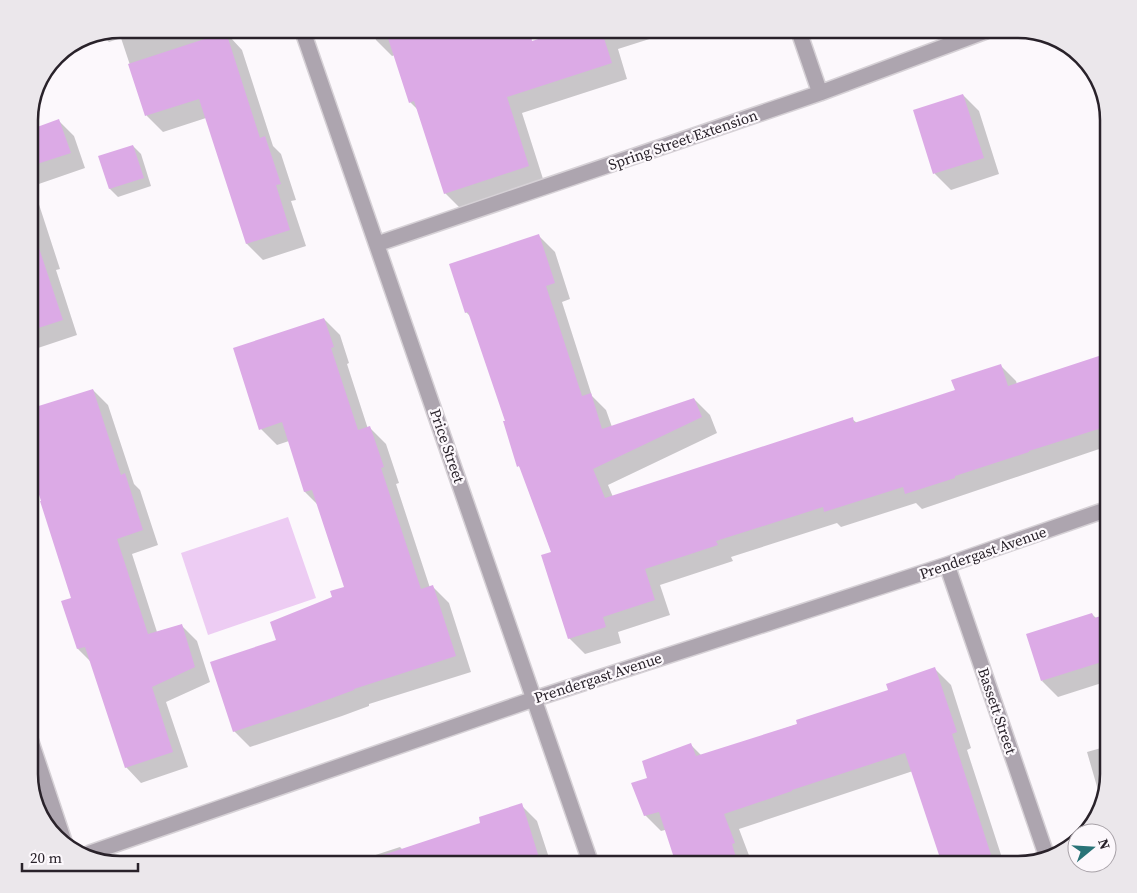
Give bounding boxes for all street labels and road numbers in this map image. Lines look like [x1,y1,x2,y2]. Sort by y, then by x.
street label: Spring Street Extension [605,104,760,175]
street label: Price Street [425,406,470,486]
street label: Prendergast Avenue [916,521,1050,584]
street label: Prendergast Avenue [531,647,665,708]
street label: Bassett Street [973,665,1022,757]

